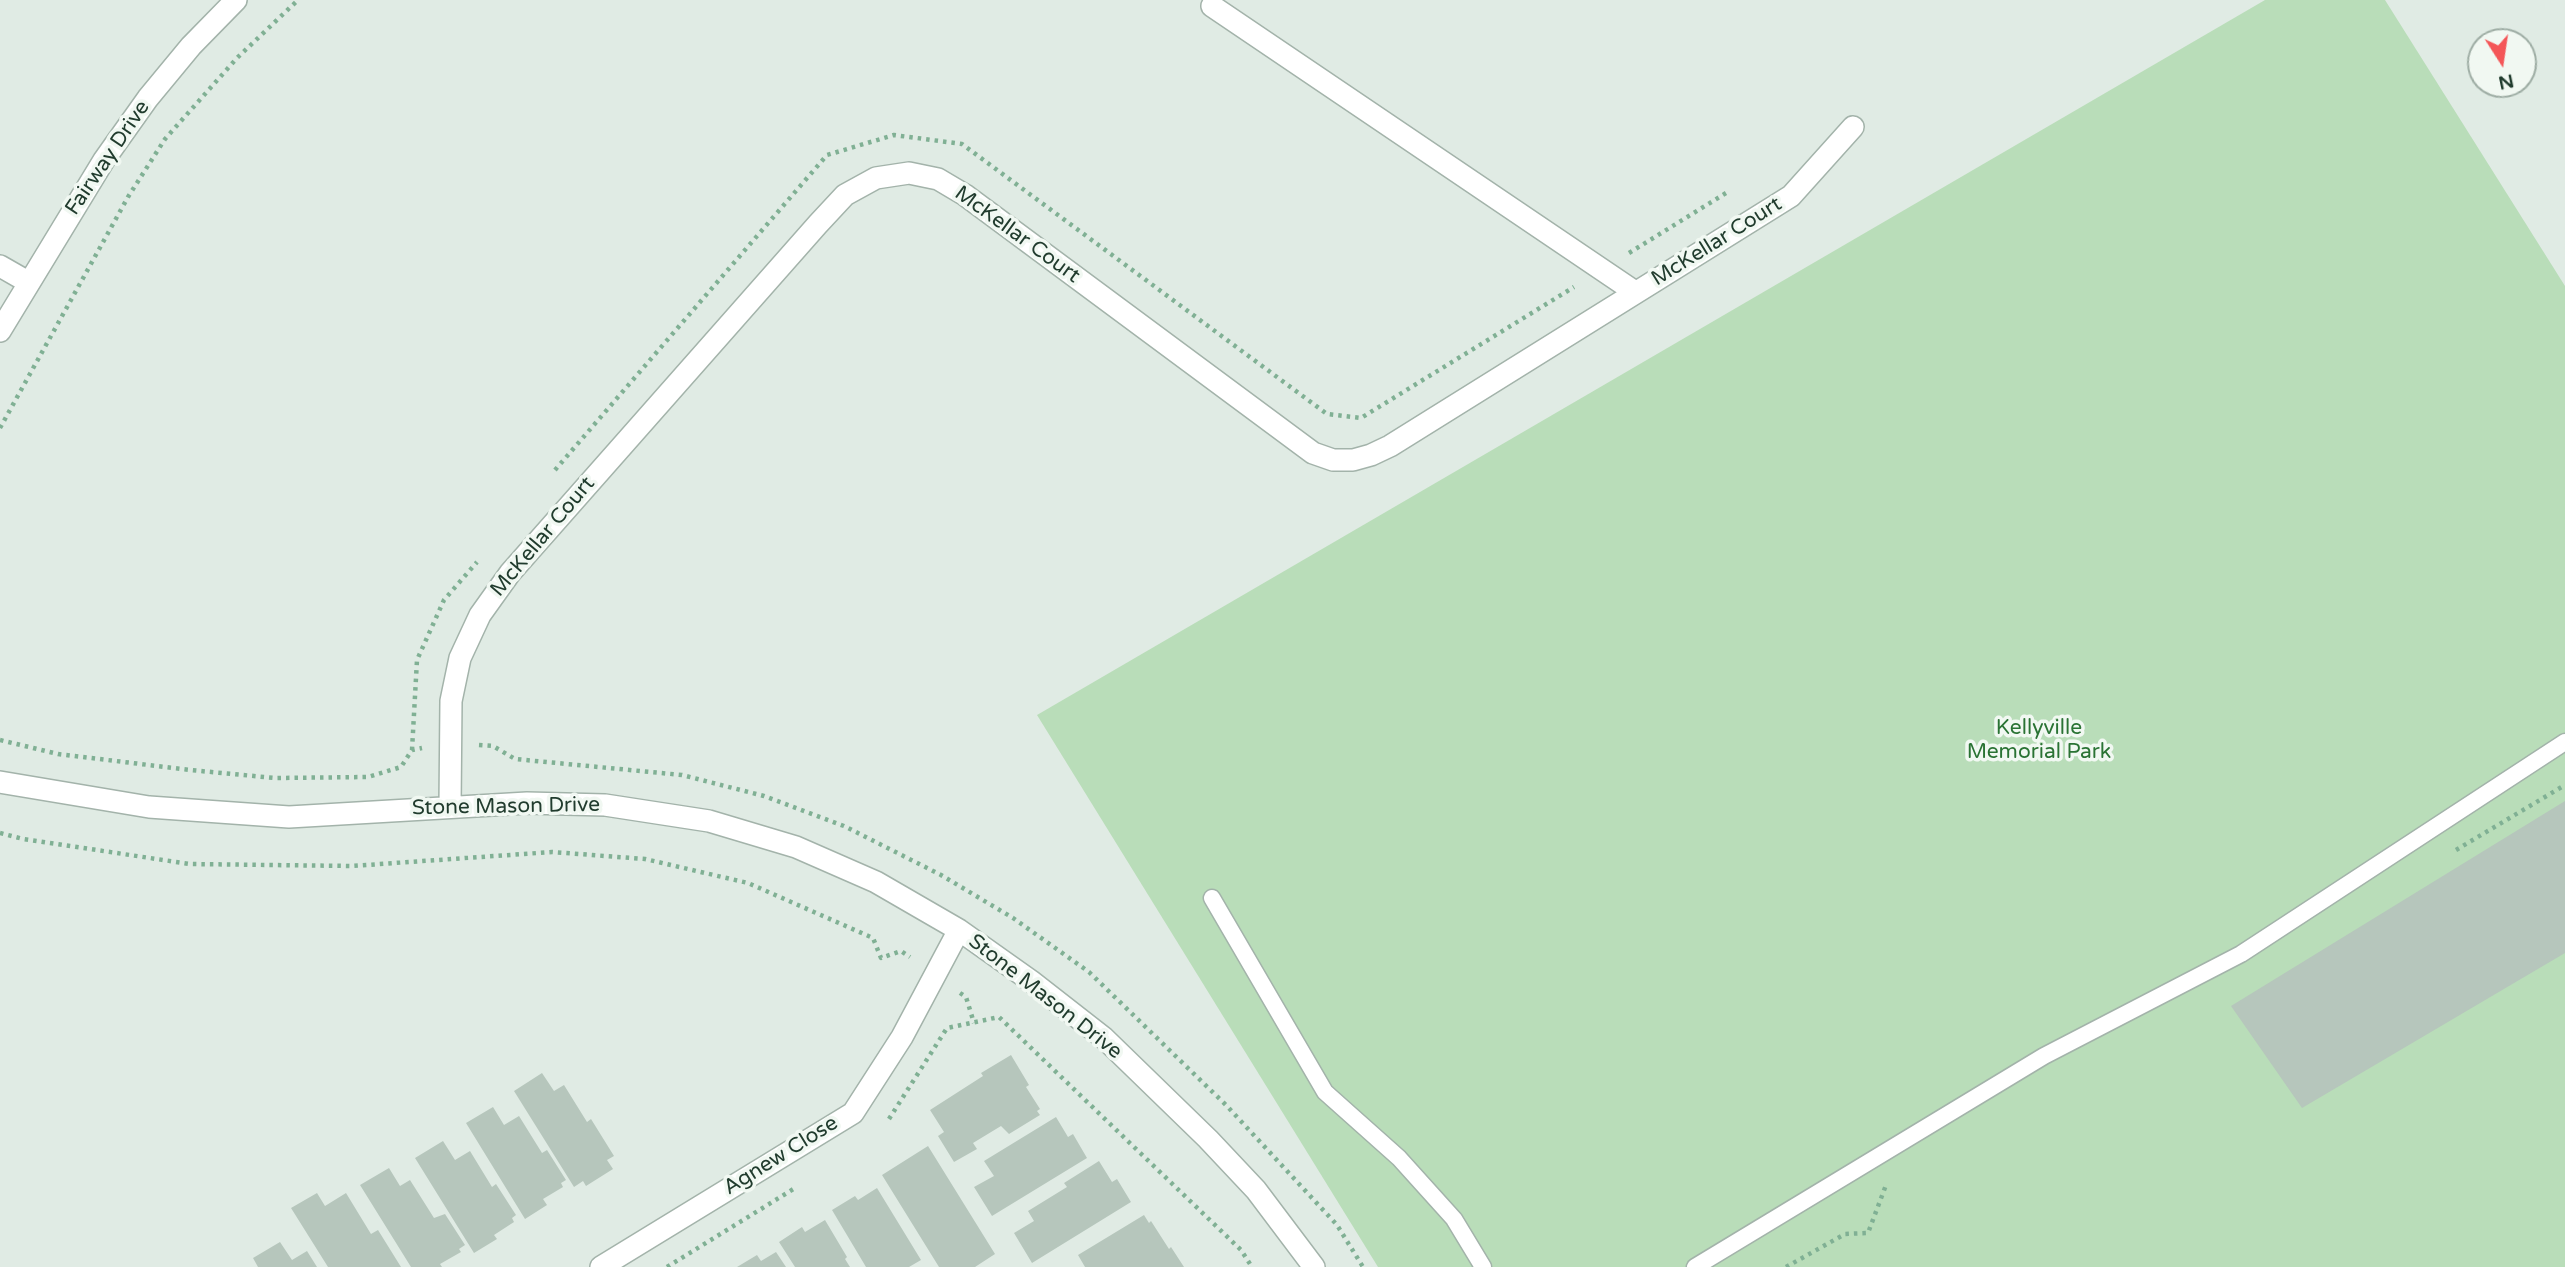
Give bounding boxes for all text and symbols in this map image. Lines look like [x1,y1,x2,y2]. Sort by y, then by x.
north arrow [2467,28,2537,98]
text: N [2496,69,2516,94]
street label: Fairway Drive [60,96,156,220]
street label: McKellar Court [949,181,1085,289]
street label: McKellar Court [1647,192,1787,292]
street label: McKellar Court [486,472,600,602]
park label: Kellyville Memorial Park [1967,715,2111,765]
street label: Stone Mason Drive [412,793,600,821]
street label: Stone Mason Drive [963,929,1127,1065]
street label: Agnew Close [719,1111,843,1201]

